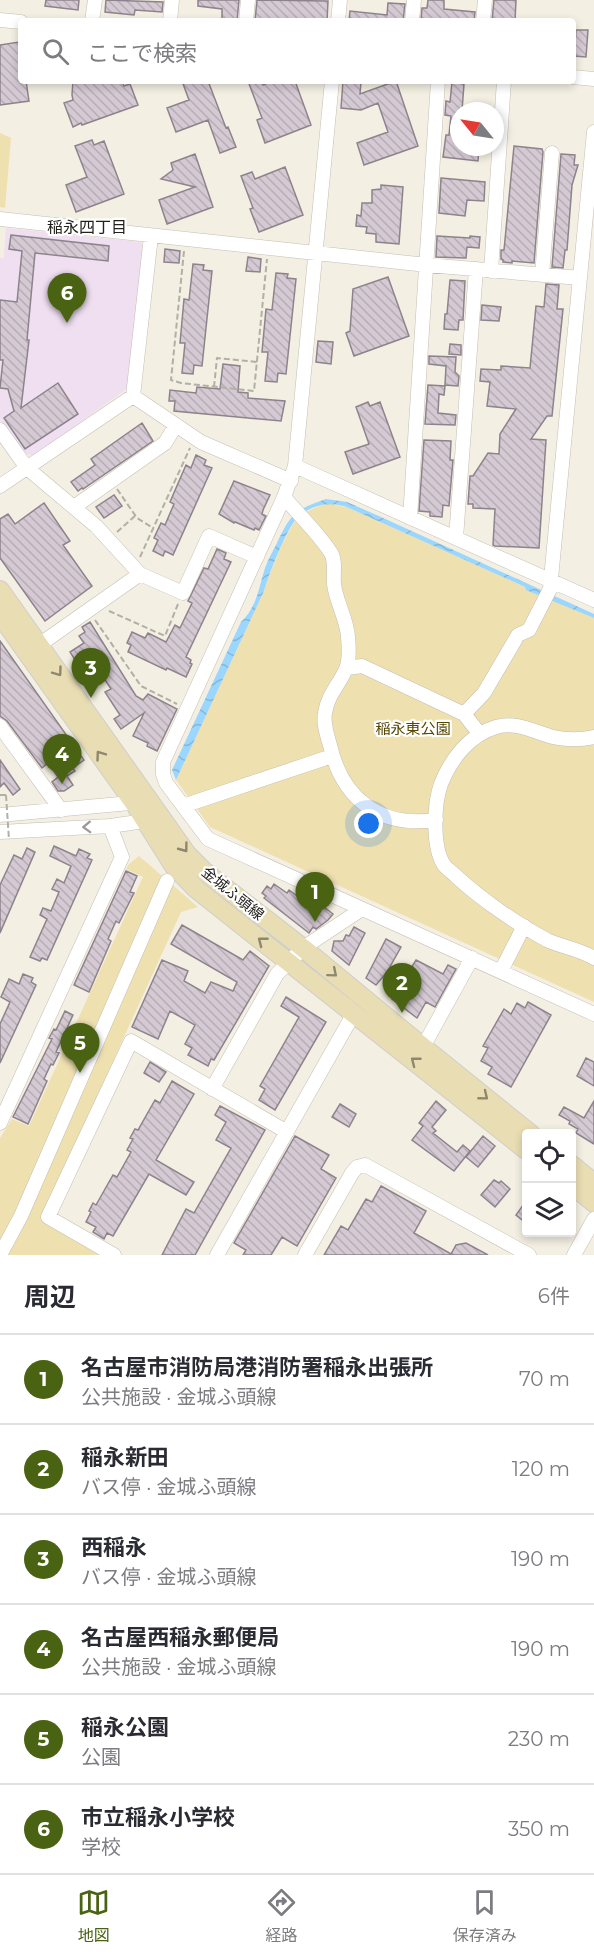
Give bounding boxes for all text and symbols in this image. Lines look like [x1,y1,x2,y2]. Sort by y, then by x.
search box [18,18,576,84]
icon: search [39,35,72,68]
text: ここで検索 [87,40,197,67]
north arrow [450,102,504,156]
district label: 稲永四丁目 [47,218,127,237]
pin: 6 [48,274,86,323]
pin: 3 [72,648,110,698]
one-way arrow [51,666,62,677]
park label: 稲永東公園 [375,719,451,738]
pin: 4 [42,734,82,784]
one-way arrow [96,751,107,762]
your location [354,809,383,838]
one-way arrow [82,821,91,833]
one-way arrow [176,842,187,853]
street label: 金城ふ頭線 [198,862,268,924]
pin: 1 [296,872,334,922]
one-way arrow [257,937,268,948]
pin: 2 [382,964,422,1013]
one-way arrow [326,966,337,977]
pin: 5 [60,1024,100,1073]
one-way arrow [411,1058,422,1069]
one-way arrow [477,1088,488,1099]
map controls [522,1129,576,1237]
button: locate [522,1129,576,1183]
button: layers [522,1183,576,1237]
text: 周辺 [24,1281,76,1313]
text: 6件 [538,1284,570,1308]
text: 名古屋市消防局港消防署稲永出張所 [81,1354,433,1381]
text: 1 [40,1367,47,1391]
text: 70 m [519,1367,570,1391]
text: 公共施設 · 金城ふ頭線 [81,1385,277,1409]
text: 稲永新田 [81,1444,169,1471]
text: 2 [38,1457,49,1481]
text: 120 m [512,1457,570,1481]
text: バス停 · 金城ふ頭線 [81,1475,257,1499]
text: 西稲永 [81,1534,147,1561]
text: 3 [38,1547,49,1571]
text: 190 m [511,1547,570,1571]
text: バス停 · 金城ふ頭線 [81,1565,257,1589]
text: 名古屋西稲永郵便局 [81,1624,279,1651]
text: 4 [37,1637,50,1661]
text: 190 m [511,1637,570,1661]
text: 公共施設 · 金城ふ頭線 [81,1655,277,1679]
text: 稲永公園 [81,1714,169,1741]
text: 5 [38,1727,49,1751]
text: 230 m [508,1727,570,1751]
text: 公園 [81,1745,121,1769]
text: 市立稲永小学校 [81,1804,235,1831]
text: 6 [37,1817,50,1841]
text: 350 m [508,1817,570,1841]
text: 学校 [81,1835,121,1859]
tab: 地図 [77,1886,110,1946]
tab: 経路 [265,1886,298,1946]
tab: 保存済み [453,1886,517,1946]

